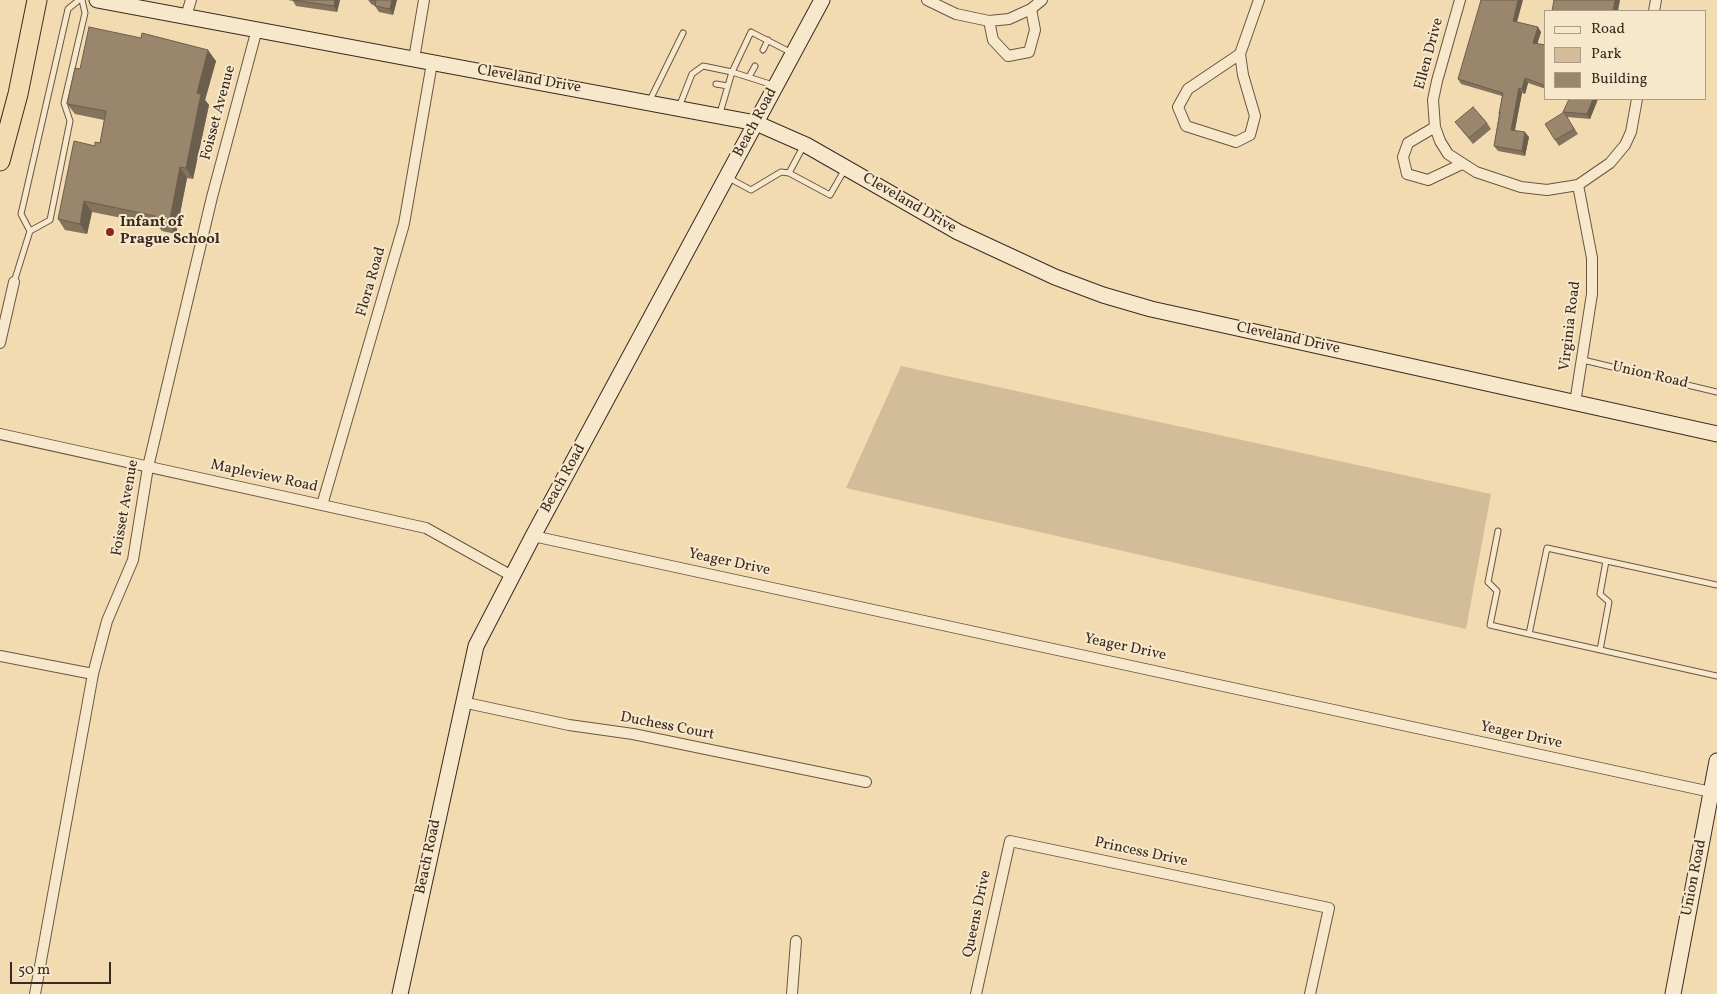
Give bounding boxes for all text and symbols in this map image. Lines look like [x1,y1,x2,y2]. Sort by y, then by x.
legend [1544,10,1707,100]
street label: Ellen Drive [1412,16,1448,92]
text: Road [1591,19,1625,40]
text: Park [1591,44,1622,65]
street label: Cleveland Drive [476,62,582,98]
street label: Foisset Avenue [198,64,240,162]
text: Building [1591,69,1647,90]
street label: Beach Road [730,85,782,161]
street label: Cleveland Drive [859,170,959,238]
place label: Infant of Prague School [120,214,220,249]
marker: Infant of Prague School [104,226,116,238]
street label: Flora Road [353,245,391,319]
street label: Virginia Road [1557,280,1585,372]
street label: Cleveland Drive [1235,319,1341,359]
street label: Union Road [1610,359,1690,393]
street label: Beach Road [538,441,590,517]
street label: Mapleview Road [209,457,319,497]
street label: Foisset Avenue [109,458,143,558]
street label: Yeager Drive [686,546,772,580]
street label: Yeager Drive [1082,631,1168,665]
street label: Duchess Court [618,709,716,745]
street label: Yeager Drive [1478,719,1564,753]
street label: Beach Road [412,818,446,896]
street label: Princess Drive [1093,834,1189,872]
street label: Union Road [1679,838,1711,918]
street label: Queens Drive [960,869,996,959]
scale bar [12,952,114,984]
text: 50 m [18,960,50,981]

